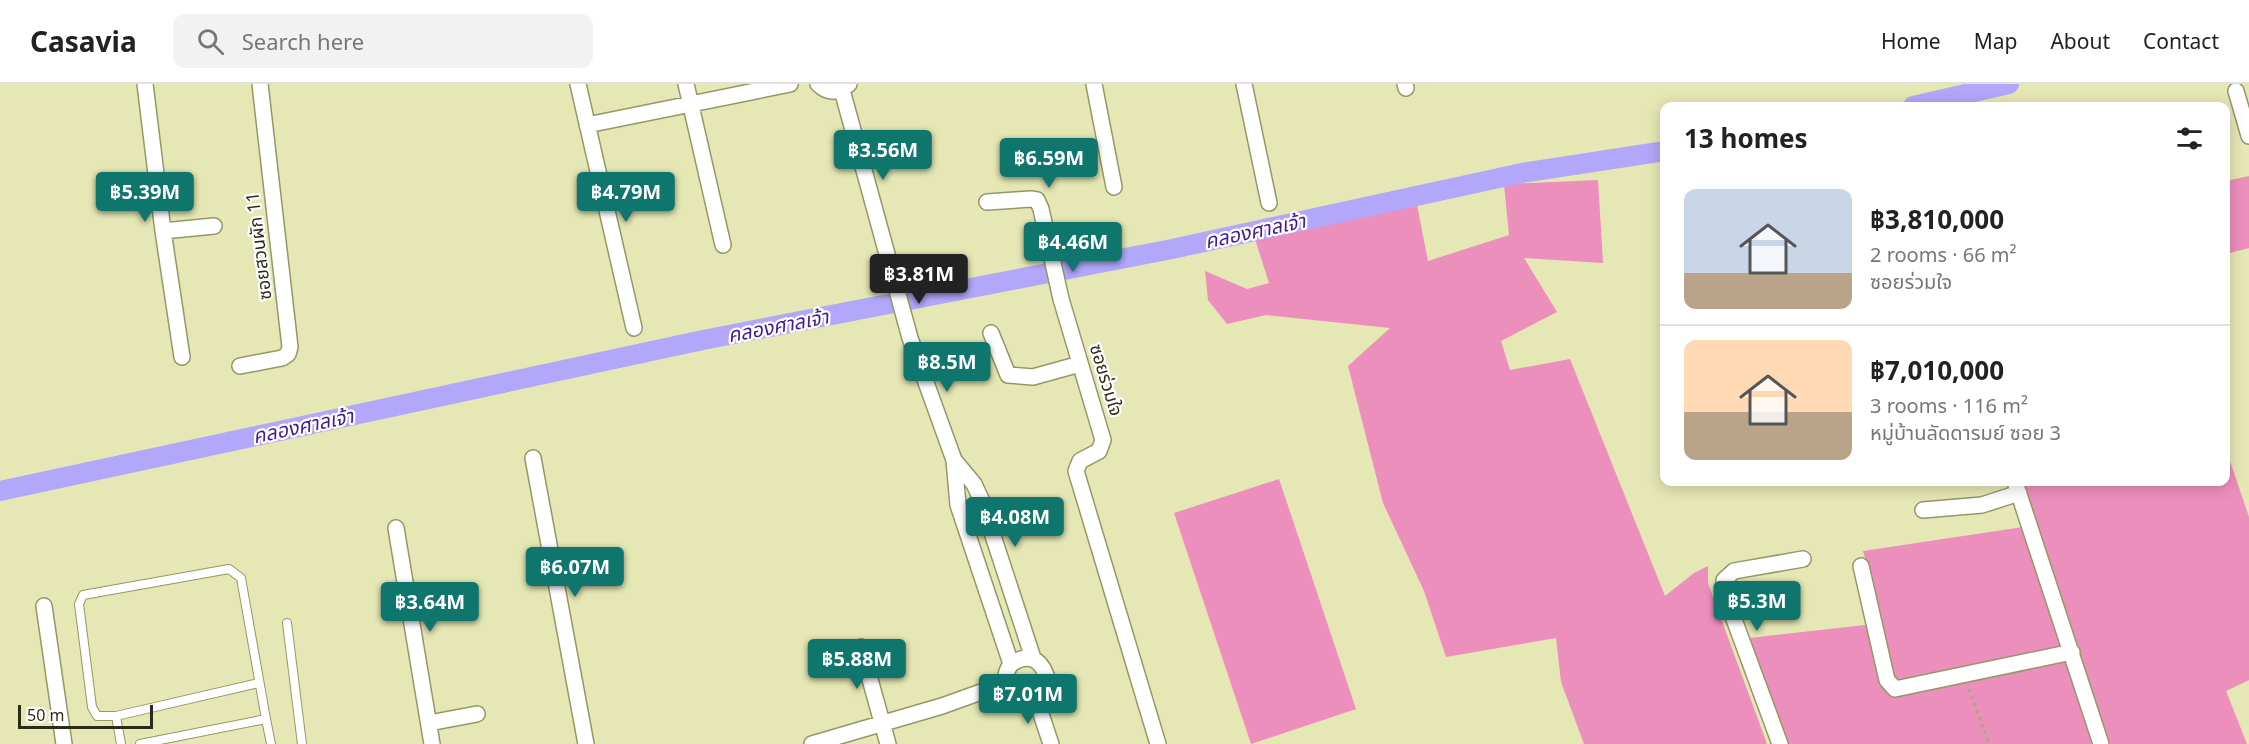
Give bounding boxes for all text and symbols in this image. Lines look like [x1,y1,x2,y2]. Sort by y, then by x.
search box [173,14,593,68]
text: Casavia [30,22,137,60]
icon: search [194,25,227,58]
text: Search here [242,26,364,56]
text: Home [1881,27,1941,55]
text: Map [1974,27,2017,55]
text: About [2050,27,2110,55]
text: Contact [2143,27,2219,55]
text: 13 homes [1684,120,1808,156]
icon: filters [2173,122,2206,155]
pin: ฿3.56M [834,130,932,181]
text: ฿3.56M [848,136,918,163]
pin: ฿6.59M [1000,138,1098,189]
text: ฿6.59M [1014,144,1084,171]
pin: ฿5.39M [96,172,194,223]
pin: ฿4.79M [577,172,675,223]
text: ฿5.39M [110,178,180,205]
text: ฿4.79M [591,178,661,205]
street label: ซอยสวนผัก 11 [239,191,277,302]
text: ฿3,810,000 [1870,201,2004,237]
water label: คลองศาลเจ้า [1202,207,1308,254]
icon: home [1732,213,1804,285]
pin: ฿4.46M [1024,222,1122,273]
text: ฿4.46M [1038,228,1108,255]
text: 2 rooms · 66 m² [1870,241,2017,268]
pin: ฿3.81M [870,254,968,305]
text: ฿3.81M [884,260,954,287]
text: ซอยร่วมใจ [1870,268,1952,295]
water label: คลองศาลเจ้า [725,302,831,349]
street label: ซอยร่วมใจ [1085,341,1129,419]
pin: ฿8.5M [905,342,989,393]
text: ฿8.5M [918,348,976,375]
text: ฿7,010,000 [1870,352,2004,388]
icon: home [1732,364,1804,436]
text: 3 rooms · 116 m² [1870,392,2028,419]
water label: คลองศาลเจ้า [250,402,356,449]
text: หมู่บ้านลัดดารมย์ ซอย 3 [1870,419,2061,446]
pin: ฿4.08M [966,497,1064,548]
text: ฿4.08M [980,503,1050,530]
pin: ฿6.07M [526,547,624,598]
text: ฿6.07M [540,553,610,580]
pin: ฿5.3M [1715,581,1799,632]
pin: ฿3.64M [381,582,479,633]
text: ฿5.3M [1728,587,1786,614]
text: ฿3.64M [395,588,465,615]
pin: ฿5.88M [808,639,906,690]
text: ฿5.88M [822,645,892,672]
pin: ฿7.01M [979,674,1077,725]
text: ฿7.01M [993,680,1063,707]
scale bar [18,702,153,730]
text: 50 m [27,704,64,726]

